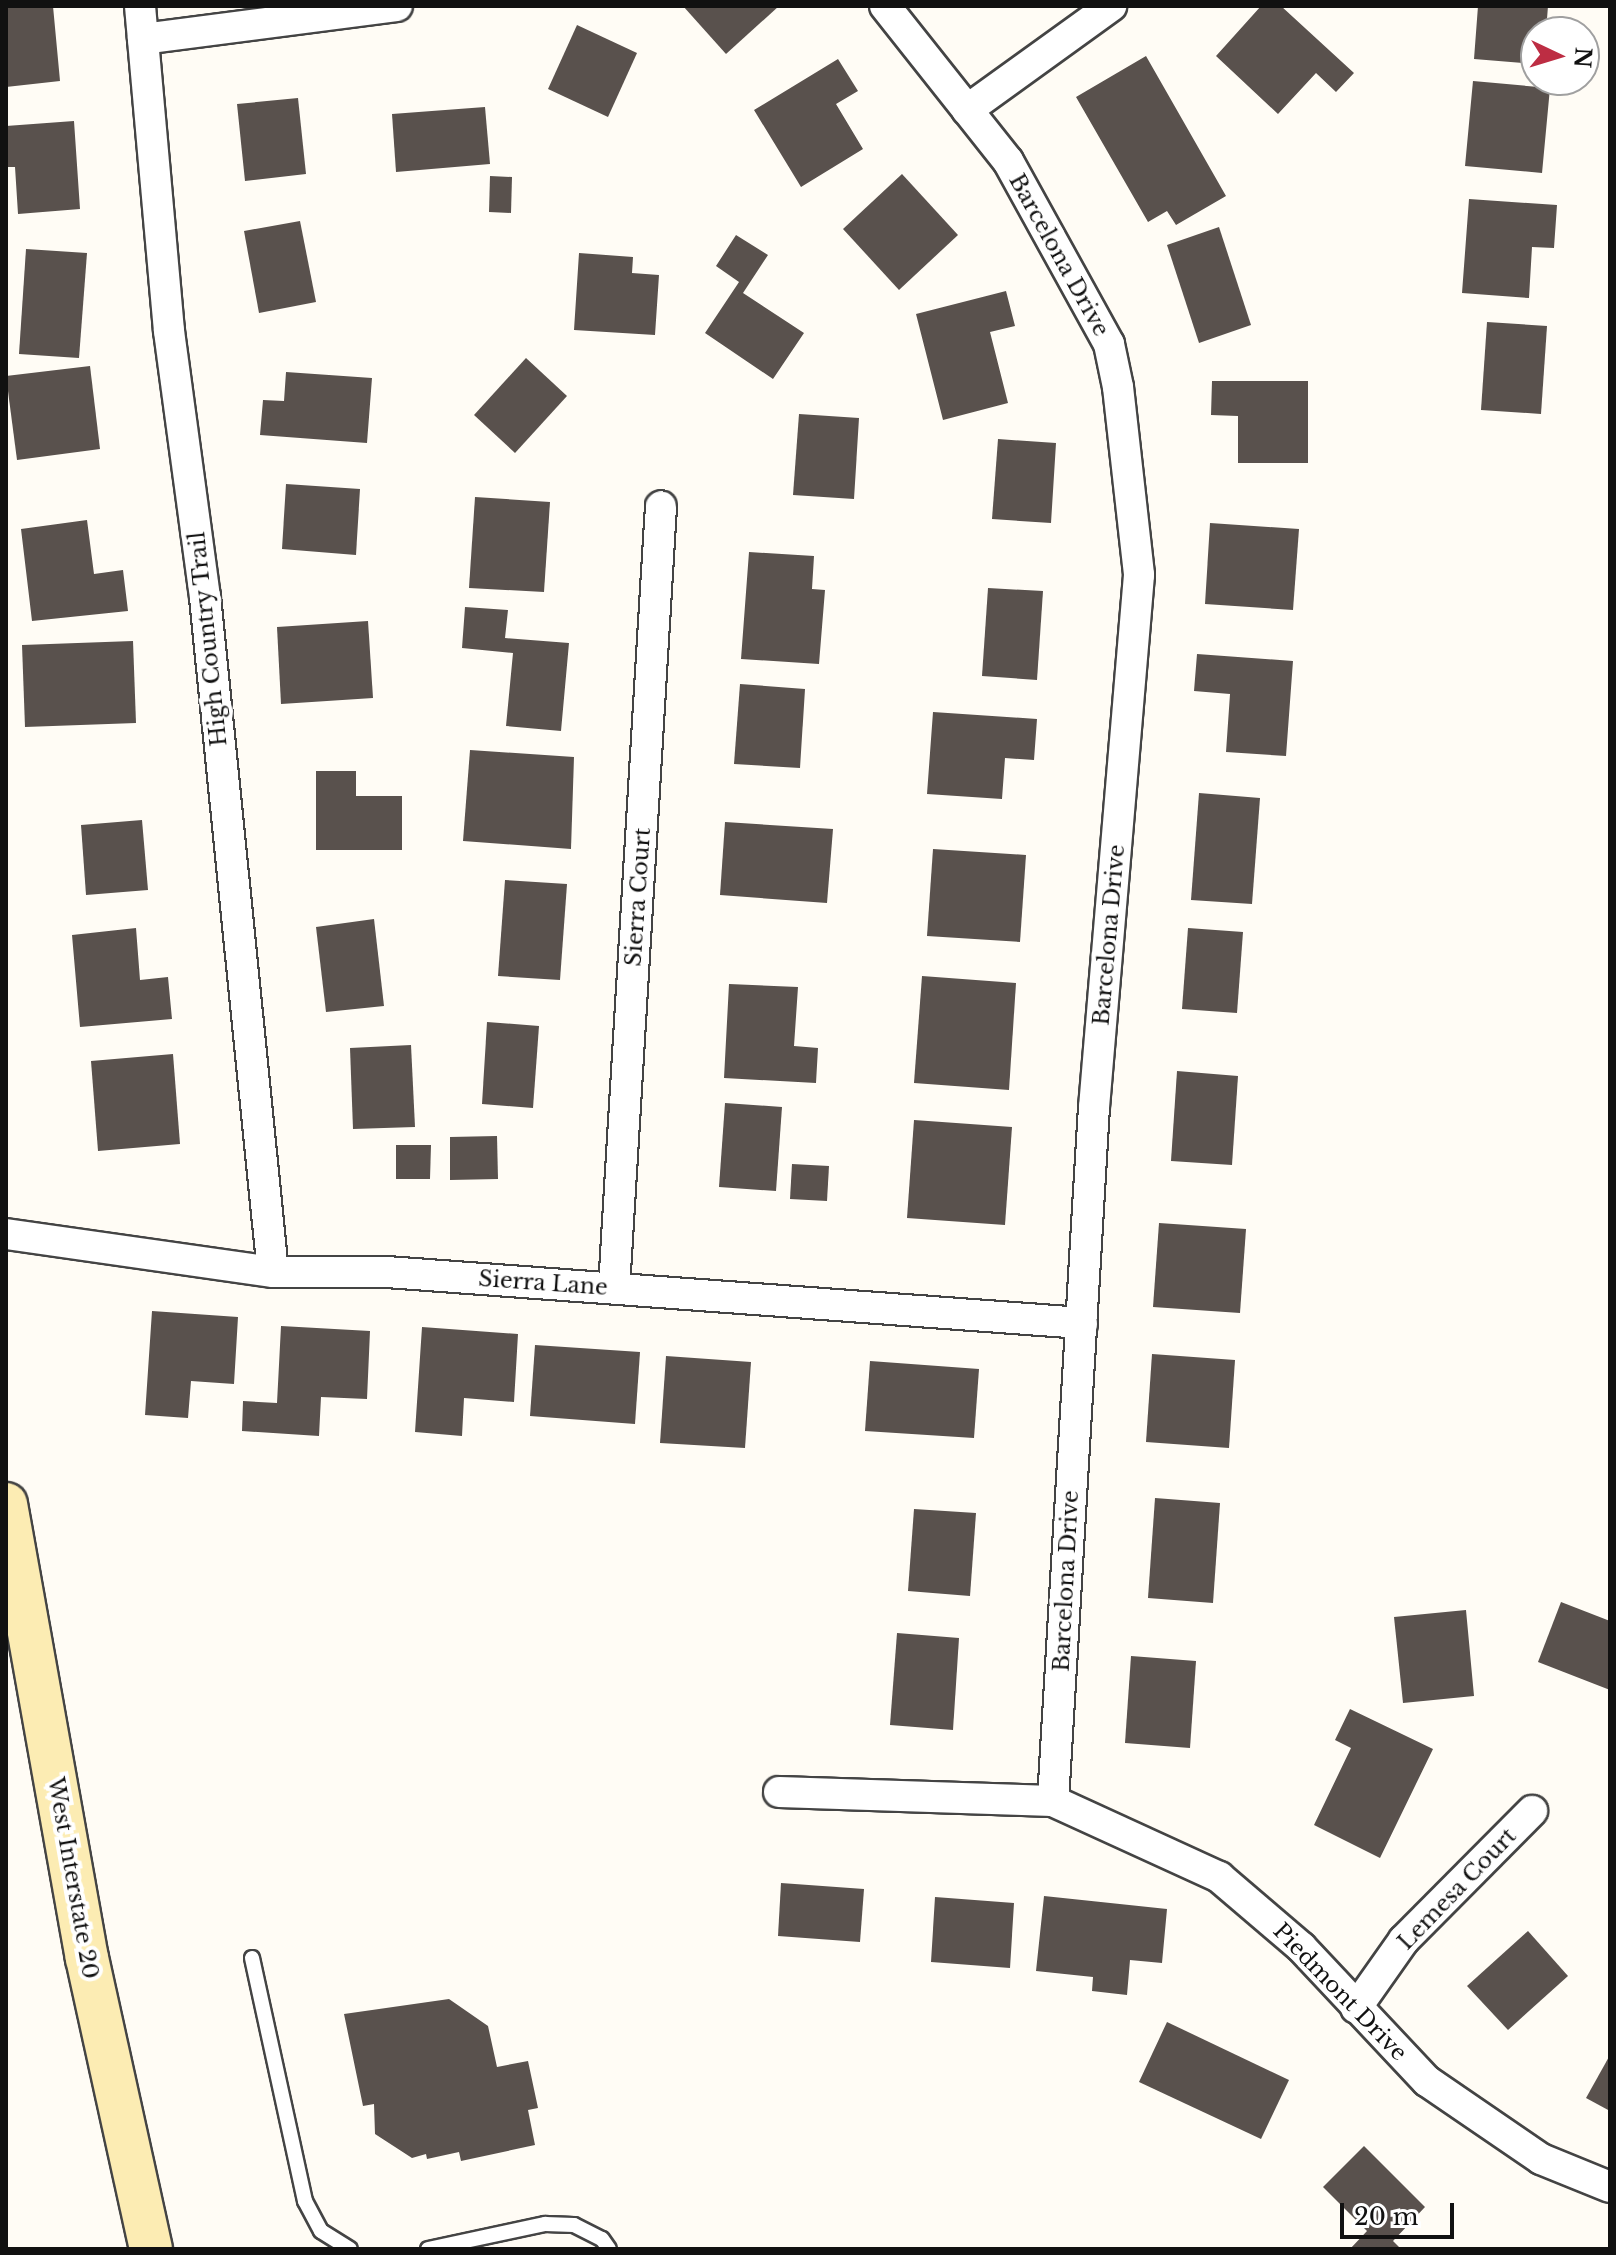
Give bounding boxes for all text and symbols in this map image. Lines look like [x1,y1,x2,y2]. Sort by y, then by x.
north arrow [1520,16,1600,96]
text: N [1568,46,1597,69]
street label: Barcelona Drive [1003,169,1115,341]
street label: High Country Trail [184,530,232,748]
street label: Sierra Court [620,827,656,967]
street label: Barcelona Drive [1088,843,1130,1027]
street label: Sierra Lane [477,1265,609,1301]
street label: Barcelona Drive [1048,1490,1084,1672]
street label: West Interstate 20 [42,1775,104,1981]
street label: Lemesa Court [1392,1823,1522,1955]
street label: Piedmont Drive [1268,1918,1412,2066]
scale bar [1344,2187,1458,2237]
text: 20 m [1354,2202,1419,2231]

